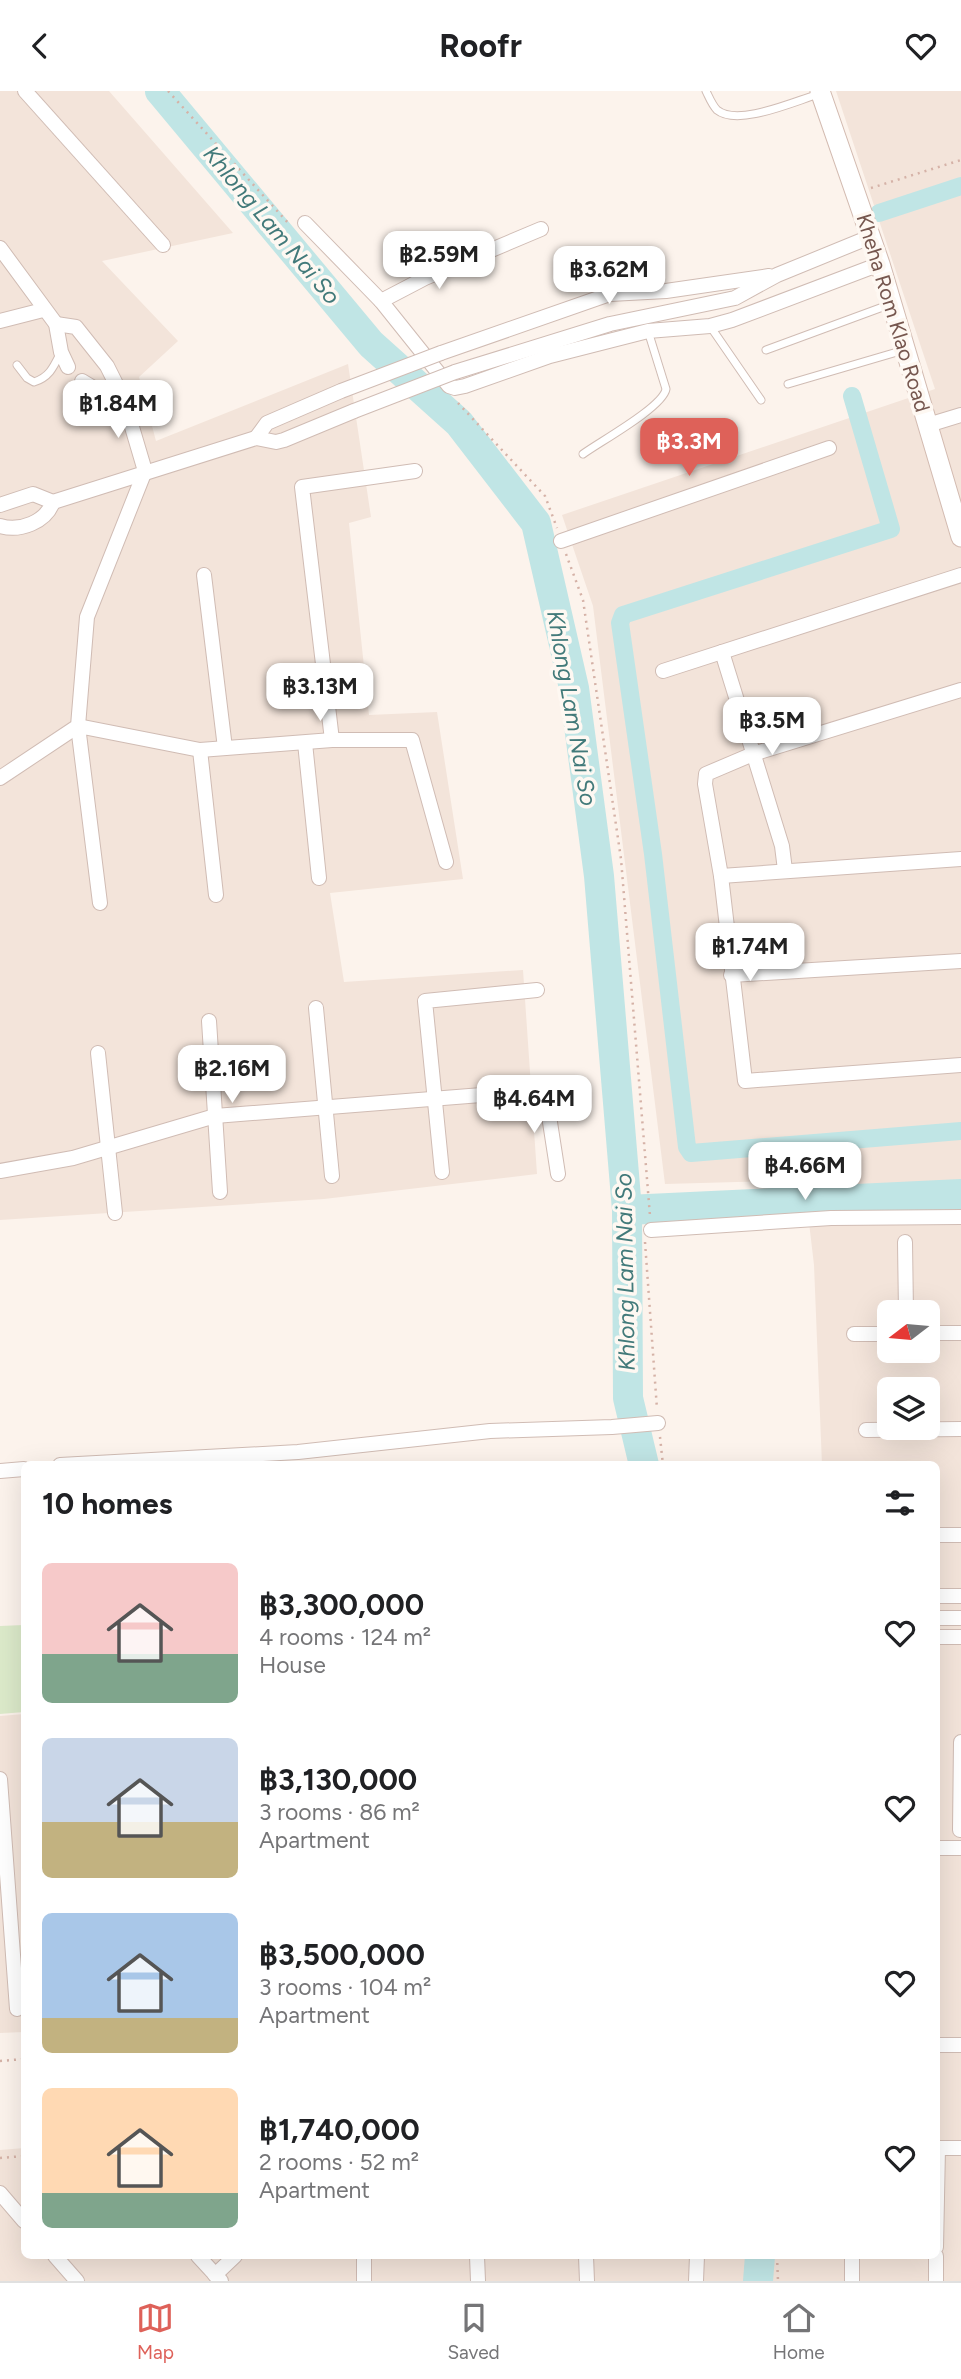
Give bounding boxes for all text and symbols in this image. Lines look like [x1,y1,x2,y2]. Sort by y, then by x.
icon: back [21,27,59,65]
text: Roofr [439,27,522,65]
icon: heart [902,27,940,65]
water label: Khlong Lam Nai So [198,140,346,310]
street label: Kheha Rom Klao Road [851,211,936,415]
pin: ฿2.59M [382,231,496,291]
text: ฿2.59M [399,240,479,268]
pin: ฿3.62M [552,247,666,306]
text: ฿3.62M [569,255,649,283]
pin: ฿1.84M [61,381,175,440]
text: ฿1.84M [79,389,157,417]
pin: ฿3.3M [640,419,738,478]
text: ฿3.3M [656,427,722,455]
water label: Khlong Lam Nai So [541,608,603,808]
pin: ฿3.13M [263,663,377,723]
text: ฿3.13M [282,672,358,700]
pin: ฿3.5M [723,697,821,757]
text: ฿3.5M [739,706,805,734]
pin: ฿1.74M [693,923,807,983]
text: ฿1.74M [711,932,789,960]
pin: ฿2.16M [175,1045,289,1105]
text: ฿2.16M [194,1054,270,1082]
pin: ฿4.64M [477,1075,591,1135]
text: ฿4.64M [493,1084,575,1112]
pin: ฿4.66M [748,1143,862,1202]
text: ฿4.66M [764,1151,846,1179]
water label: Khlong Lam Nai So [609,1173,641,1371]
north arrow [877,1300,940,1363]
map controls [877,1300,940,1440]
button: layers [877,1377,940,1440]
icon: filters [881,1484,919,1522]
text: 10 homes [42,1485,173,1522]
text: ฿3,300,000 [259,1586,424,1623]
icon: home [98,1591,182,1675]
icon: heart [881,1614,919,1652]
text: 4 rooms · 124 m² [259,1623,431,1651]
text: House [259,1651,326,1679]
text: ฿3,130,000 [259,1761,417,1798]
icon: home [98,1766,182,1850]
icon: heart [881,1789,919,1827]
text: 3 rooms · 86 m² [259,1798,420,1826]
text: Apartment [259,1826,370,1854]
text: ฿3,500,000 [259,1936,425,1973]
icon: home [98,1941,182,2025]
icon: heart [881,1964,919,2002]
text: 3 rooms · 104 m² [259,1973,431,2001]
text: Apartment [259,2001,370,2029]
text: ฿1,740,000 [259,2111,420,2148]
icon: home [98,2116,182,2200]
icon: heart [881,2139,919,2177]
text: 2 rooms · 52 m² [259,2148,419,2176]
text: Apartment [259,2176,370,2204]
tab: Map [136,2299,174,2364]
tab: Saved [447,2299,500,2364]
tab: Home [773,2299,825,2364]

